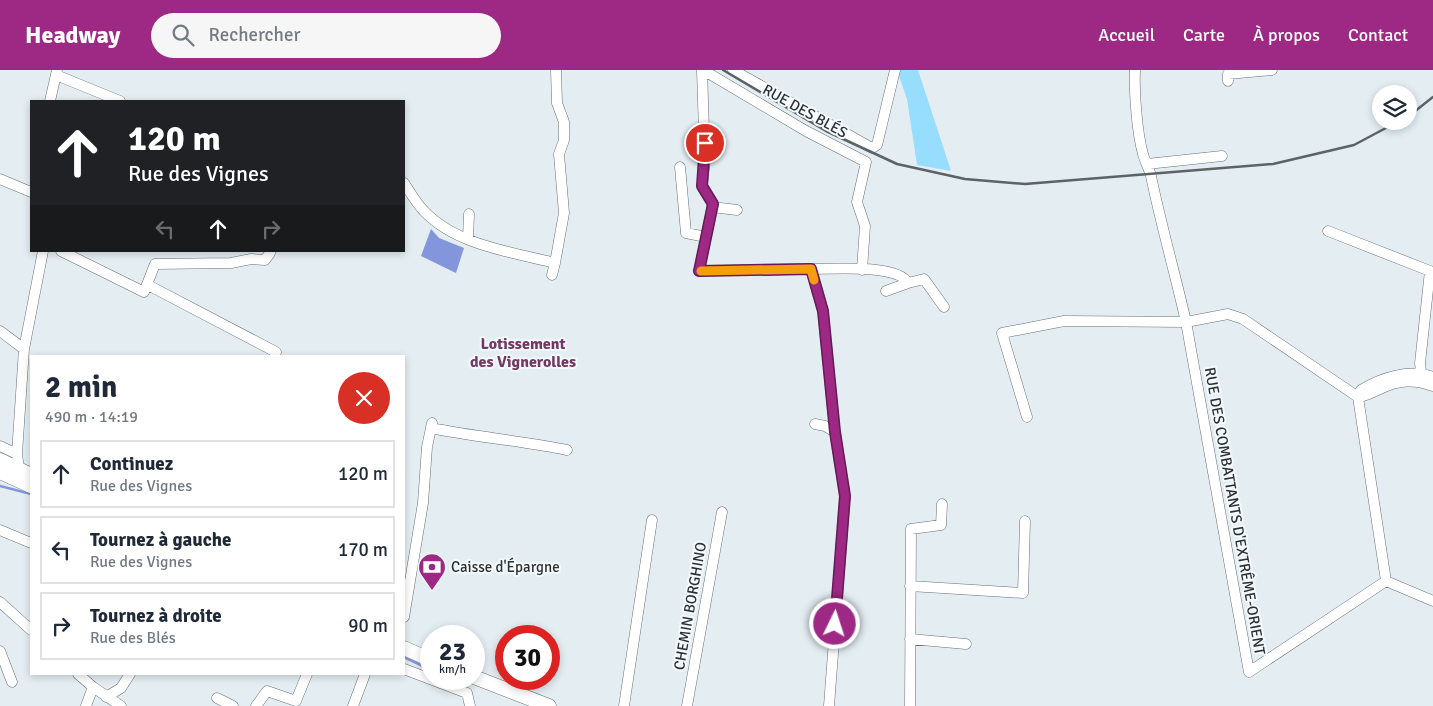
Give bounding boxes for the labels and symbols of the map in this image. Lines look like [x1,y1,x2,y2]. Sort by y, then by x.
street label: RUE DES BLÉS [760,79,851,142]
pin [684,122,726,164]
district label: Lotissement des Vignerolles [470,334,576,372]
street label: RUE DES COMBATTANTS D'EXTRÊME-ORIENT [1201,366,1269,657]
street label: CHEMIN BORGHINO [670,541,710,671]
bank icon: Caisse d'Épargne [417,552,447,591]
place label: Caisse d'Épargne [451,557,560,576]
position arrow [808,597,860,649]
speed limit sign: 30 [495,625,560,690]

